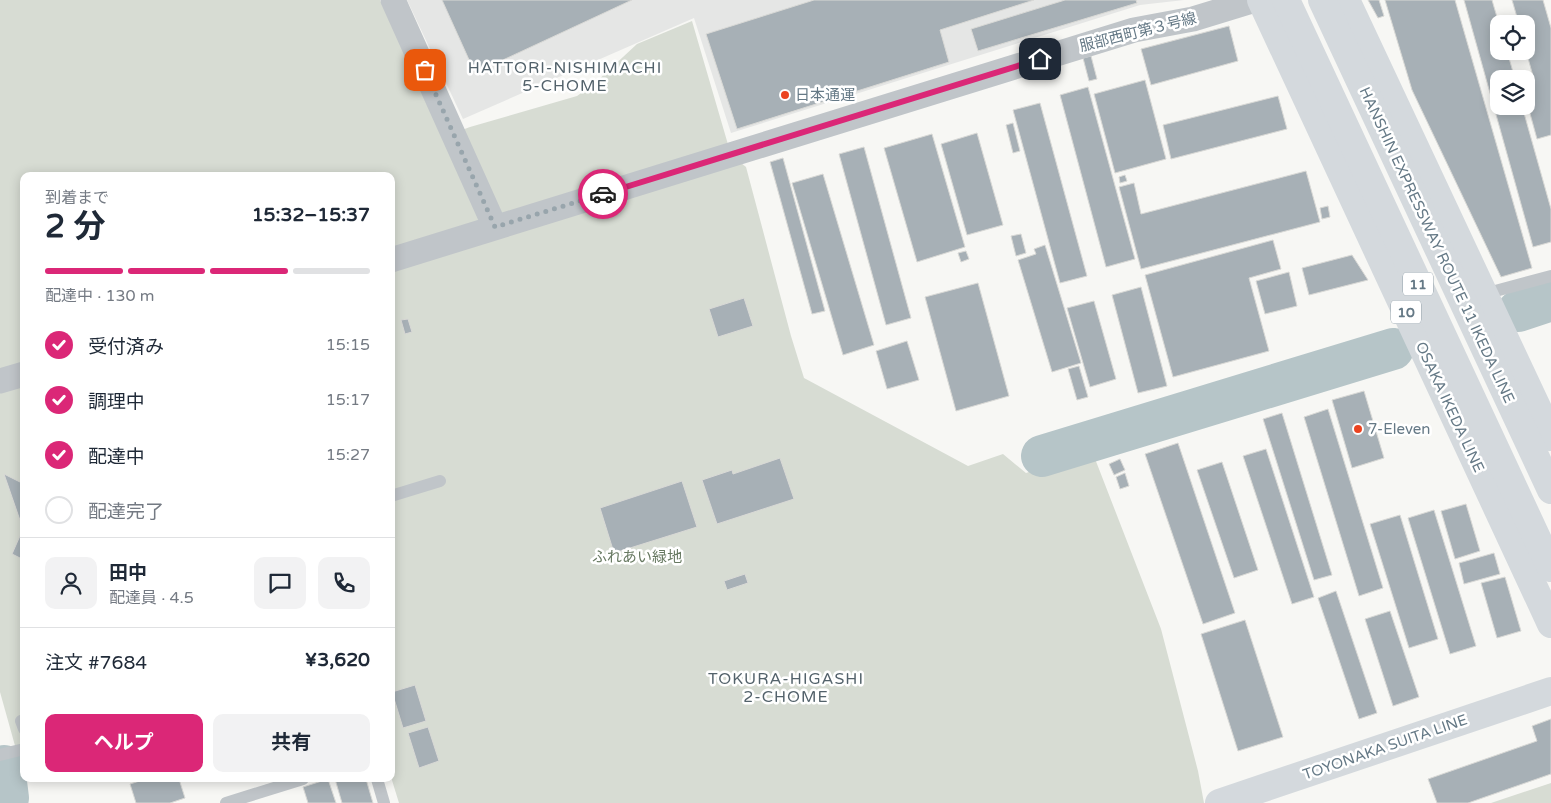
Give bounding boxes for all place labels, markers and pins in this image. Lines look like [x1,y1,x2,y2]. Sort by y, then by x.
pin [1019,38,1061,80]
pin [404,49,446,91]
place label: 日本通運 [795,86,855,104]
marker: 日本通運 [779,89,791,101]
place label: 7-Eleven [1368,420,1430,438]
marker: 7-Eleven [1352,423,1364,435]

